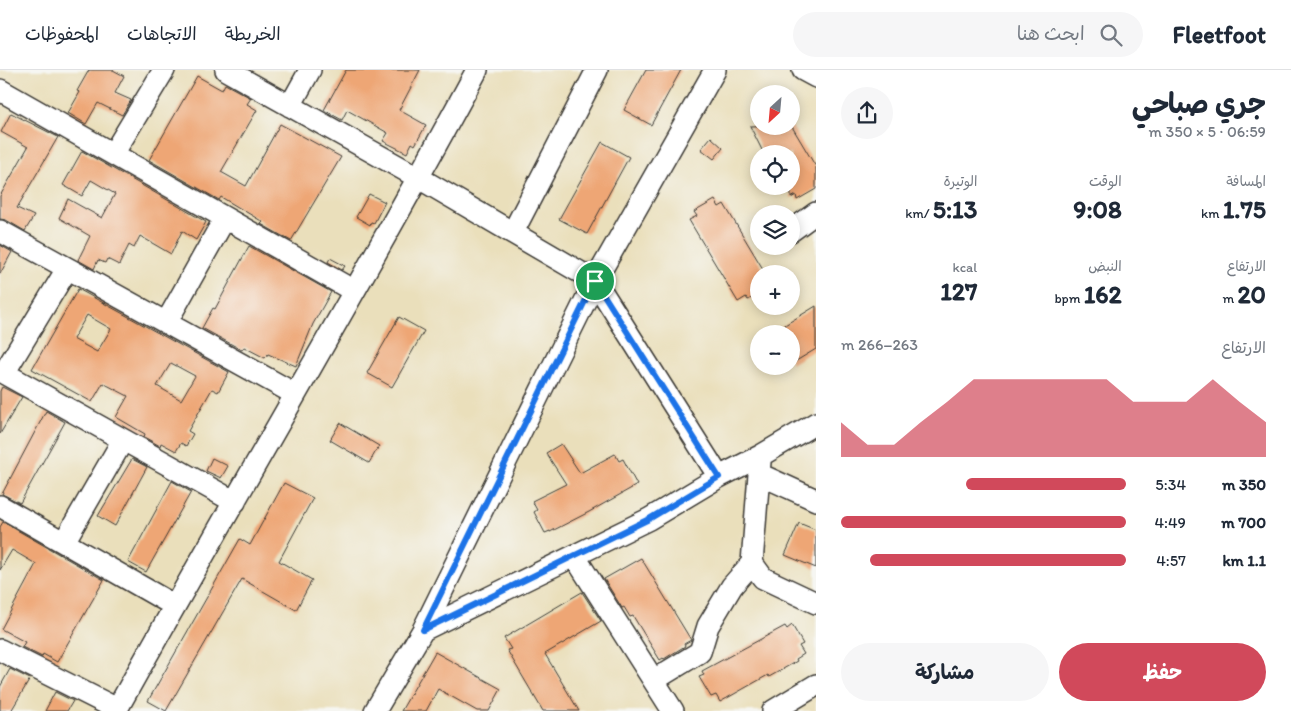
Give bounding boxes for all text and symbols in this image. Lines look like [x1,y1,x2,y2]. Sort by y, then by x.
search box [793,12,1143,57]
text: Fleetfoot [1173,20,1266,49]
icon: search [1097,21,1125,49]
text: ابحث هنا [1017,22,1085,45]
text: المحفوظات [25,23,99,45]
text: الاتجاهات [127,23,197,45]
text: الخريطة [225,23,281,45]
north arrow [750,85,800,135]
map controls [750,85,800,375]
text: جري صباحي [1132,86,1266,120]
button: share [841,87,893,139]
text: 06:59 · 5 × 350 m [1148,122,1266,141]
button: locate [750,145,800,195]
text: الوتيرة [944,173,977,190]
text: الوقت [1089,173,1122,190]
text: المسافة [1226,173,1266,190]
text: 5:13 [933,194,977,224]
text: 9:08 [1073,194,1122,224]
text: 1.75 [1223,194,1266,224]
button: layers [750,205,800,255]
text: /km [905,205,933,222]
text: km [1201,205,1223,222]
text: النبض [1088,258,1122,275]
text: الارتفاع [1227,258,1266,275]
text: kcal [952,259,977,276]
pin [574,260,616,302]
button: + [750,265,800,315]
icon: arrive [581,267,609,295]
text: 127 [940,276,977,306]
text: 162 [1084,279,1122,309]
text: 20 [1237,279,1266,309]
text: bpm [1055,290,1084,307]
text: m [1223,290,1237,307]
button: − [750,325,800,375]
text: 263–266 m [841,335,918,354]
text: الارتفاع [1221,338,1266,357]
text: 5:34 [1155,475,1186,494]
text: 350 m [1222,475,1266,494]
text: 4:49 [1154,513,1186,532]
text: 700 m [1221,513,1266,532]
text: 4:57 [1156,551,1186,570]
text: 1.1 km [1222,551,1266,570]
button: مشاركة [841,643,1049,701]
button: حفظ [1059,643,1266,701]

